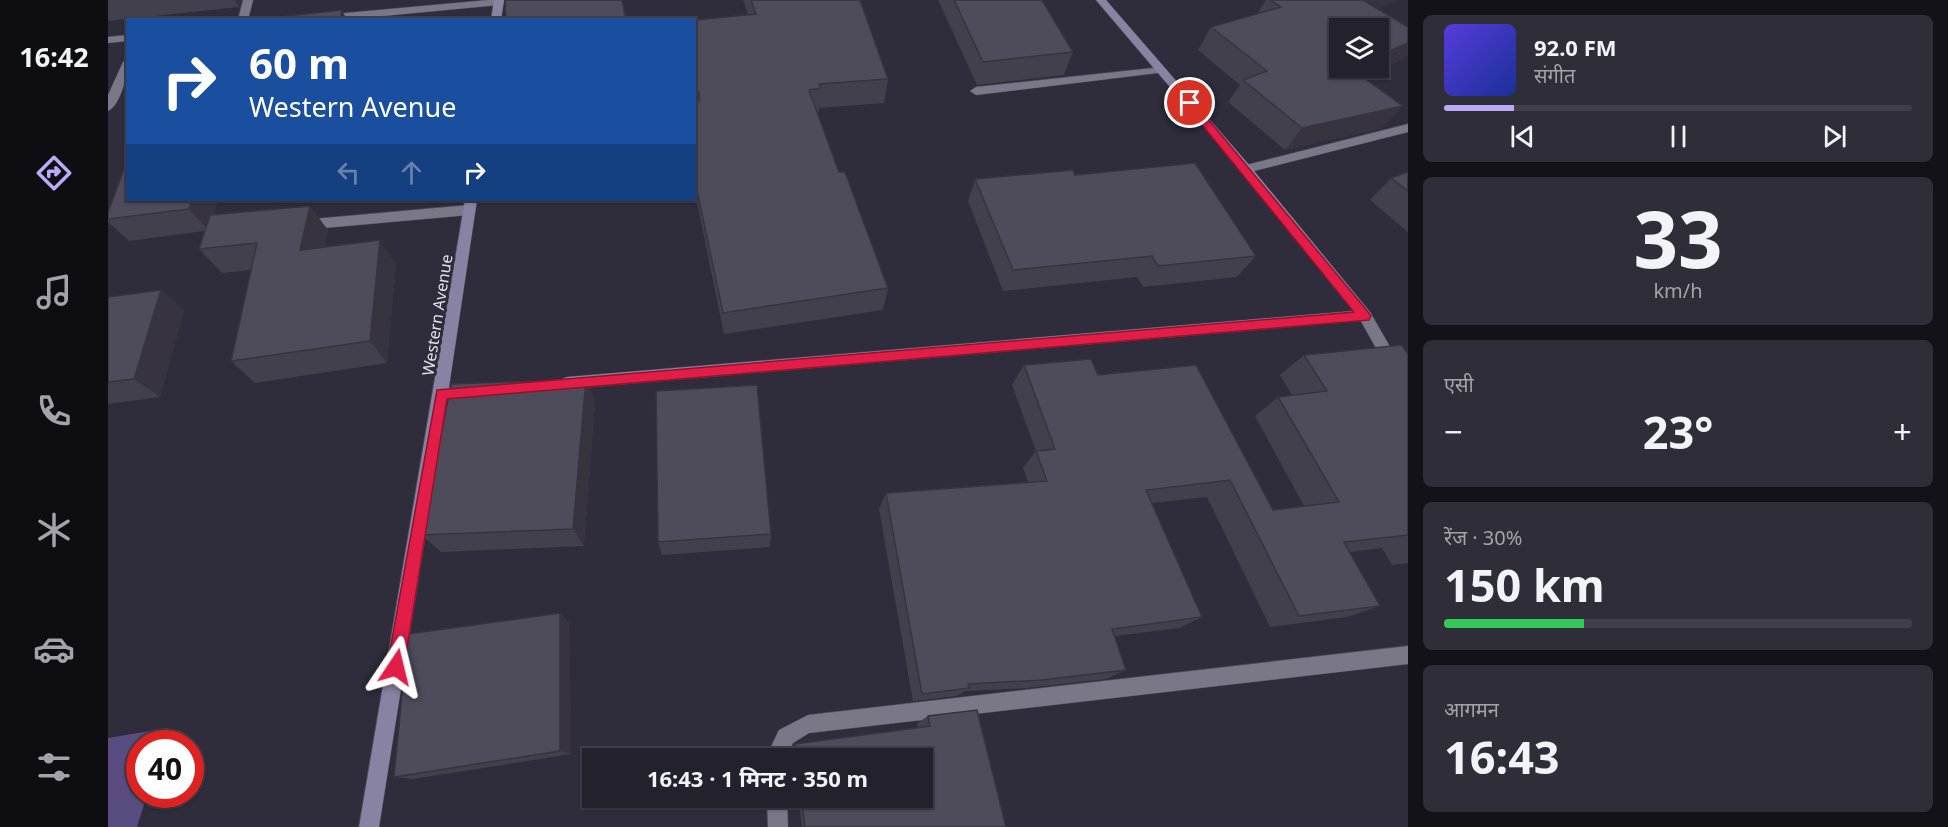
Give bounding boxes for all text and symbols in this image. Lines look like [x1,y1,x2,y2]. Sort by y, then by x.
map controls [1329,18,1389,78]
button: layers [1329,18,1389,78]
text: 92.0 FM [1534,32,1616,62]
text: 60 m [249,34,349,91]
text: 16:42 [19,38,89,75]
icon: right [150,42,228,120]
text: संगीत [1534,62,1575,89]
pin [1164,77,1215,128]
icon: arrive [1173,86,1206,119]
text: Western Avenue [249,88,456,125]
icon: previous [1506,120,1539,153]
icon: pause [1662,120,1695,153]
icon: next [1818,120,1851,153]
icon: directions [33,152,75,194]
icon: left [332,156,365,189]
icon: ahead [395,156,428,189]
icon: right [458,156,491,189]
text: 33 [1633,185,1723,291]
street label: Western Avenue [417,253,457,377]
icon: music [33,271,75,313]
text: km/h [1653,277,1703,304]
text: एसी [1444,371,1474,398]
icon: phone [33,390,75,432]
text: 23° [1643,401,1713,462]
text: − [1444,409,1463,454]
text: + [1893,409,1912,454]
icon: climate [33,509,75,551]
text: रेंज · 30% [1444,524,1522,551]
text: 150 km [1444,554,1605,615]
icon: car [33,628,75,670]
position arrow [364,635,428,699]
text: आगमन [1444,696,1499,723]
text: 16:43 [1444,726,1560,787]
speed limit sign: 40 [126,730,204,808]
icon: filters [33,746,75,788]
text: 16:43 · 1 मिनट · 350 m [647,763,868,793]

